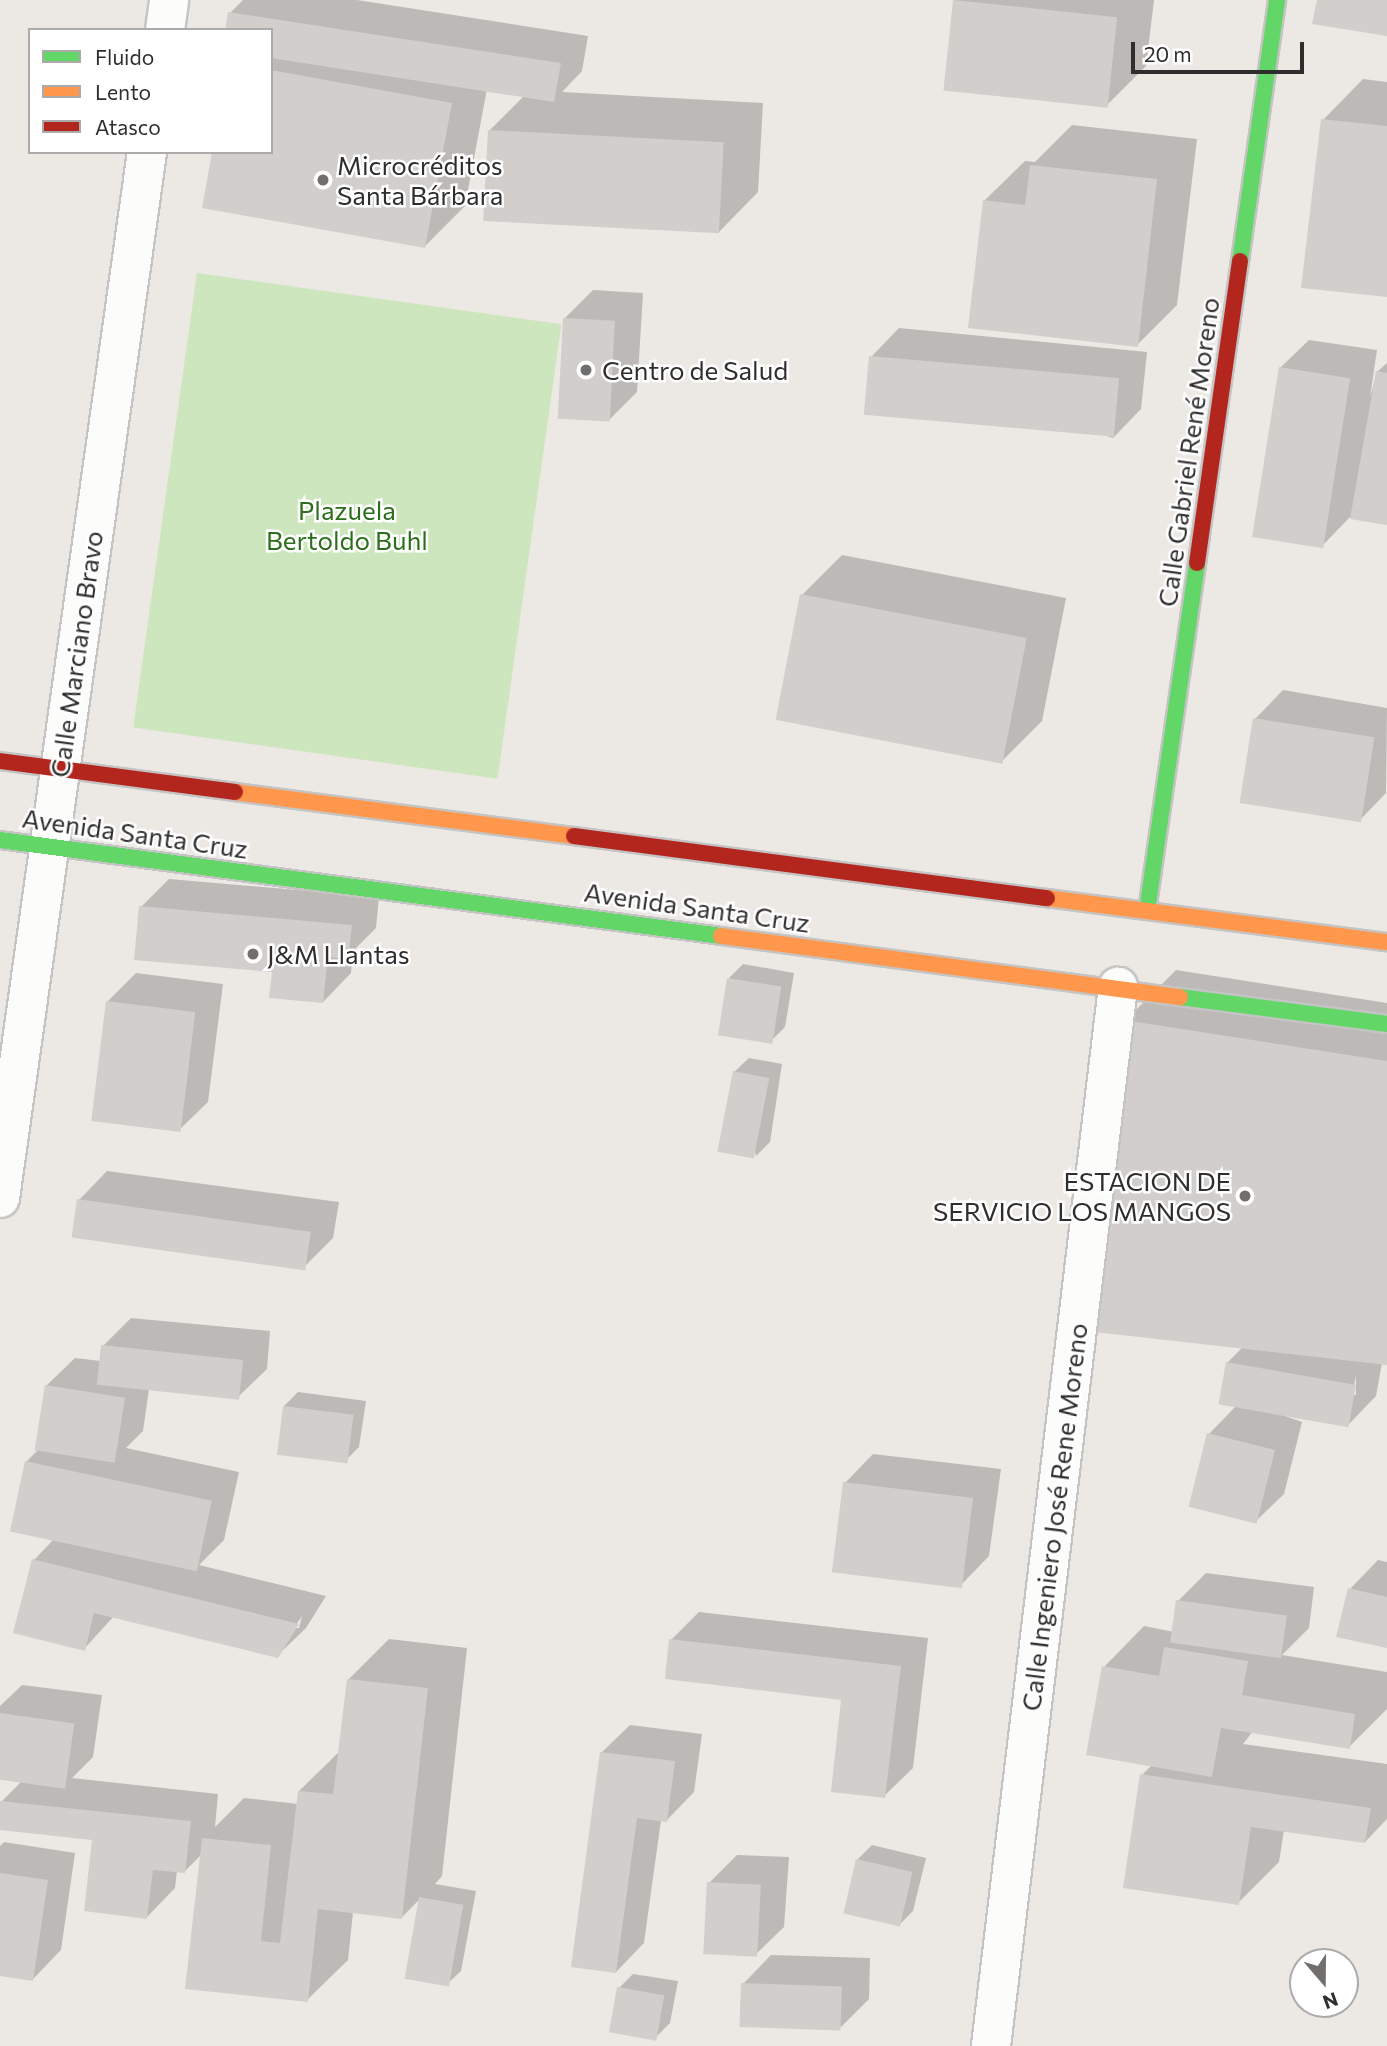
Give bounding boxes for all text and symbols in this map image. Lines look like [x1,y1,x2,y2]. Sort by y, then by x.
legend [28,28,273,154]
scale bar [1135,28,1308,72]
text: 20 m [1144,41,1192,66]
text: Fluido [95,44,154,69]
text: Lento [95,79,151,104]
text: Atasco [95,114,161,139]
place label: Microcréditos Santa Bárbara [337,149,503,210]
marker: Microcréditos Santa Bárbara [315,172,331,188]
street label: Calle Gabriel René Moreno [1151,295,1225,609]
place label: Centro de Salud [602,354,788,386]
marker: Centro de Salud [576,360,596,380]
park label: Plazuela Bertoldo Buhl [266,494,428,556]
street label: Calle Marciano Bravo [43,529,109,779]
street label: Avenida Santa Cruz [20,802,250,864]
street label: Avenida Santa Cruz [582,876,812,938]
place label: J&M Llantas [267,938,410,970]
marker: J&M Llantas [245,946,261,962]
place label: ESTACION DE SERVICIO LOS MANGOS [933,1165,1231,1226]
marker: ESTACION DE SERVICIO LOS MANGOS [1237,1188,1253,1204]
street label: Calle Ingeniero José Rene Moreno [1015,1321,1093,1713]
north arrow [1289,1948,1359,2018]
text: N [1320,1988,1341,2015]

